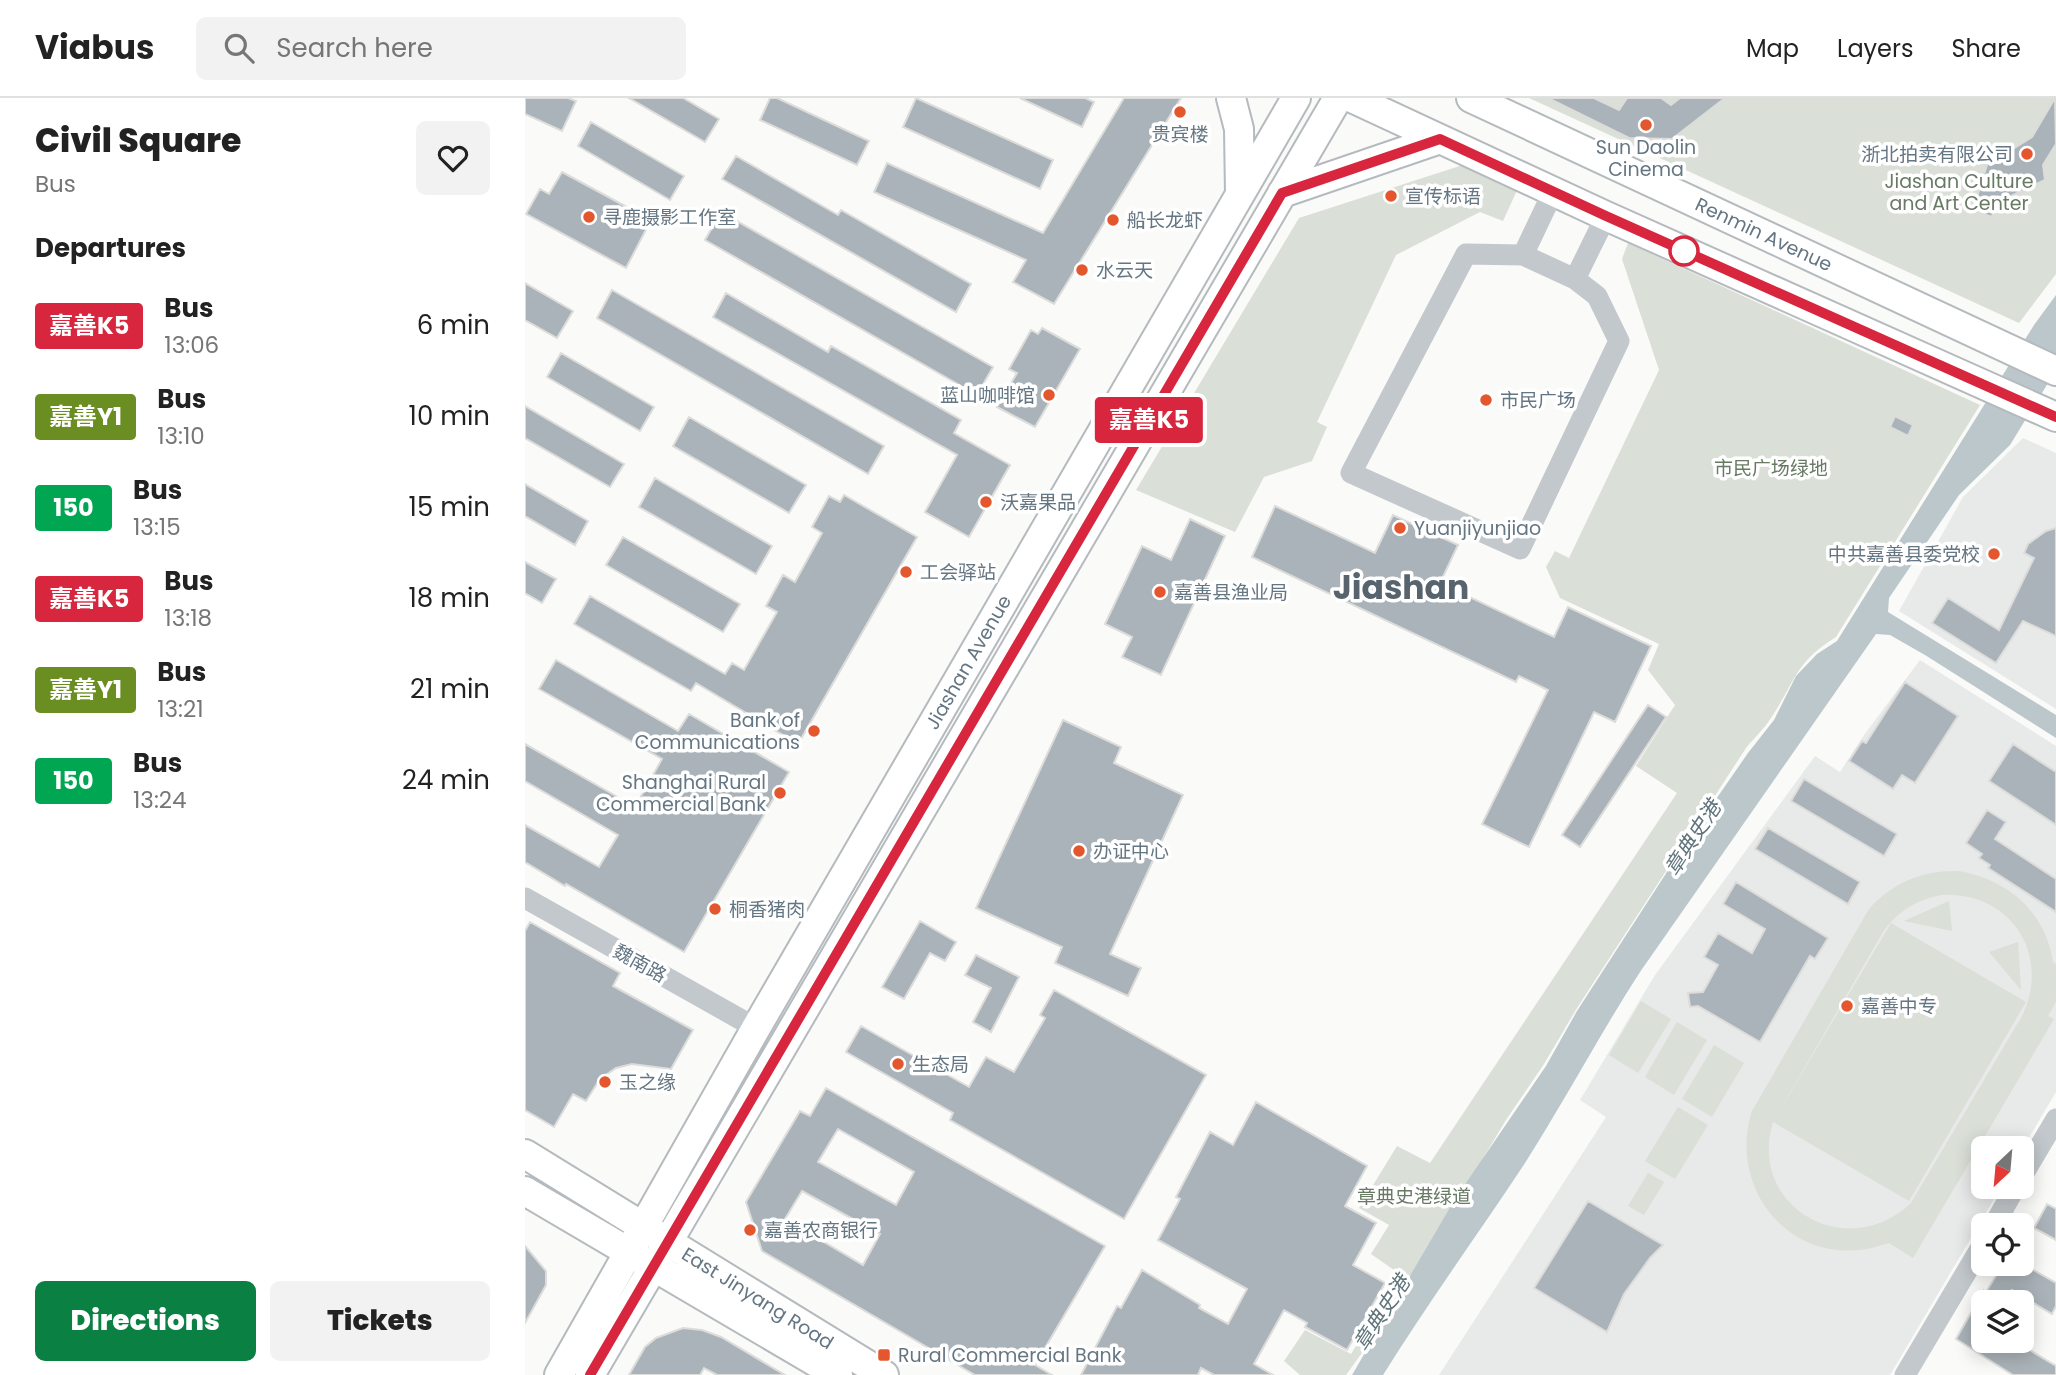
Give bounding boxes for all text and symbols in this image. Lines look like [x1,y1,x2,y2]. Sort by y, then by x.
search box [196,17,686,80]
text: Viabus [35,24,154,71]
icon: search [220,29,258,67]
text: Search here [276,30,433,66]
text: Map [1746,32,1799,65]
text: Layers [1837,32,1913,65]
text: Share [1951,32,2021,65]
marker: 贵宾楼 [1172,104,1188,120]
text: Civil Square [35,117,241,164]
marker: Sun Daolin Cinema [1638,117,1654,133]
button: heart [416,121,490,195]
place label: 贵宾楼 [1151,121,1209,148]
place label: Sun Daolin Cinema [1596,134,1696,183]
place label: 浙北拍卖有限公司 [1861,141,2013,168]
marker: 浙北拍卖有限公司 [2019,146,2035,162]
text: Bus [35,168,76,200]
park label: Jiashan Culture and Art Center [1884,168,2034,217]
place label: 宣传标语 [1405,183,1481,210]
marker: 宣传标语 [1383,188,1399,204]
street label: Renmin Avenue [1691,191,1837,278]
place label: 寻鹿摄影工作室 [603,204,736,231]
place label: 船长龙虾 [1127,207,1203,234]
marker: 寻鹿摄影工作室 [581,209,597,225]
marker: 船长龙虾 [1105,212,1121,228]
text: Departures [35,230,186,266]
unlabelled marker [1669,236,1699,266]
place label: 水云天 [1096,257,1153,284]
marker: 水云天 [1074,262,1090,278]
text: Bus [164,290,214,326]
text: 6 min [417,307,490,343]
text: 嘉善K5 [49,309,129,342]
text: 13:06 [164,329,219,361]
text: Bus [157,381,206,417]
place label: 蓝山咖啡馆 [940,382,1035,409]
marker: 蓝山咖啡馆 [1041,387,1057,403]
place label: 市民广场 [1500,387,1576,414]
marker: 市民广场 [1478,392,1494,408]
line badge: 嘉善K5 [1100,397,1198,443]
text: 10 min [409,398,490,434]
text: 嘉善Y1 [49,400,122,433]
text: 嘉善K5 [1109,403,1189,436]
text: 13:10 [157,420,205,452]
park label: 市民广场绿地 [1714,455,1828,482]
text: Bus [133,472,182,508]
text: 15 min [409,489,490,525]
place label: 沃嘉果品 [1000,489,1076,516]
text: 150 [53,491,94,524]
marker: 沃嘉果品 [978,494,994,510]
text: 13:15 [133,511,181,543]
place label: Yuanjiyunjiao [1414,515,1541,542]
marker: Yuanjiyunjiao [1392,520,1408,536]
place label: 中共嘉善县委党校 [1828,541,1980,568]
marker: 中共嘉善县委党校 [1986,546,2002,562]
place label: 工会驿站 [920,559,996,586]
text: Bus [164,563,214,599]
marker: 工会驿站 [898,564,914,580]
district label: Jiashan [1333,564,1469,611]
place label: 嘉善县渔业局 [1174,579,1288,606]
text: 18 min [409,580,490,616]
text: 嘉善K5 [49,582,129,615]
marker: 嘉善县渔业局 [1152,584,1168,600]
street label: Jiashan Avenue [919,590,1018,734]
text: 13:18 [164,602,212,634]
text: Bus [157,654,206,690]
text: 21 min [410,671,490,707]
text: 嘉善Y1 [49,673,122,706]
text: 13:21 [157,693,204,725]
place label: Bank of Communications [635,707,800,756]
marker: Bank of Communications [806,723,822,739]
text: Bus [133,745,182,781]
text: 24 min [402,762,490,798]
text: 150 [53,764,94,797]
place label: Shanghai Rural Commercial Bank [596,769,766,818]
text: 13:24 [133,784,187,816]
marker: Shanghai Rural Commercial Bank [772,785,788,801]
water label: 章典史港 [1658,792,1729,881]
place label: 办证中心 [1093,838,1169,865]
marker: 办证中心 [1071,843,1087,859]
place label: 桐香猪肉 [729,896,805,923]
marker: 桐香猪肉 [707,901,723,917]
street label: 魏南路 [608,938,671,989]
place label: 嘉善中专 [1861,993,1937,1020]
marker: 嘉善中专 [1839,998,1855,1014]
place label: 生态局 [912,1051,969,1078]
marker: 生态局 [890,1056,906,1072]
place label: 玉之缘 [619,1069,676,1096]
marker: 玉之缘 [597,1074,613,1090]
north arrow [1971,1136,2033,1199]
map controls [1971,1136,2034,1353]
park label: 章典史港绿道 [1357,1183,1471,1210]
button: locate [1971,1213,2034,1276]
place label: 嘉善农商银行 [764,1217,878,1244]
marker: 嘉善农商银行 [742,1222,758,1238]
street label: East Jinyang Road [677,1241,839,1356]
water label: 章典史港 [1347,1267,1418,1356]
button: Directions [35,1281,256,1361]
button: Tickets [270,1281,490,1361]
button: layers [1971,1290,2034,1353]
place label: Rural Commercial Bank [898,1342,1122,1369]
marker: Rural Commercial Bank [876,1347,892,1363]

